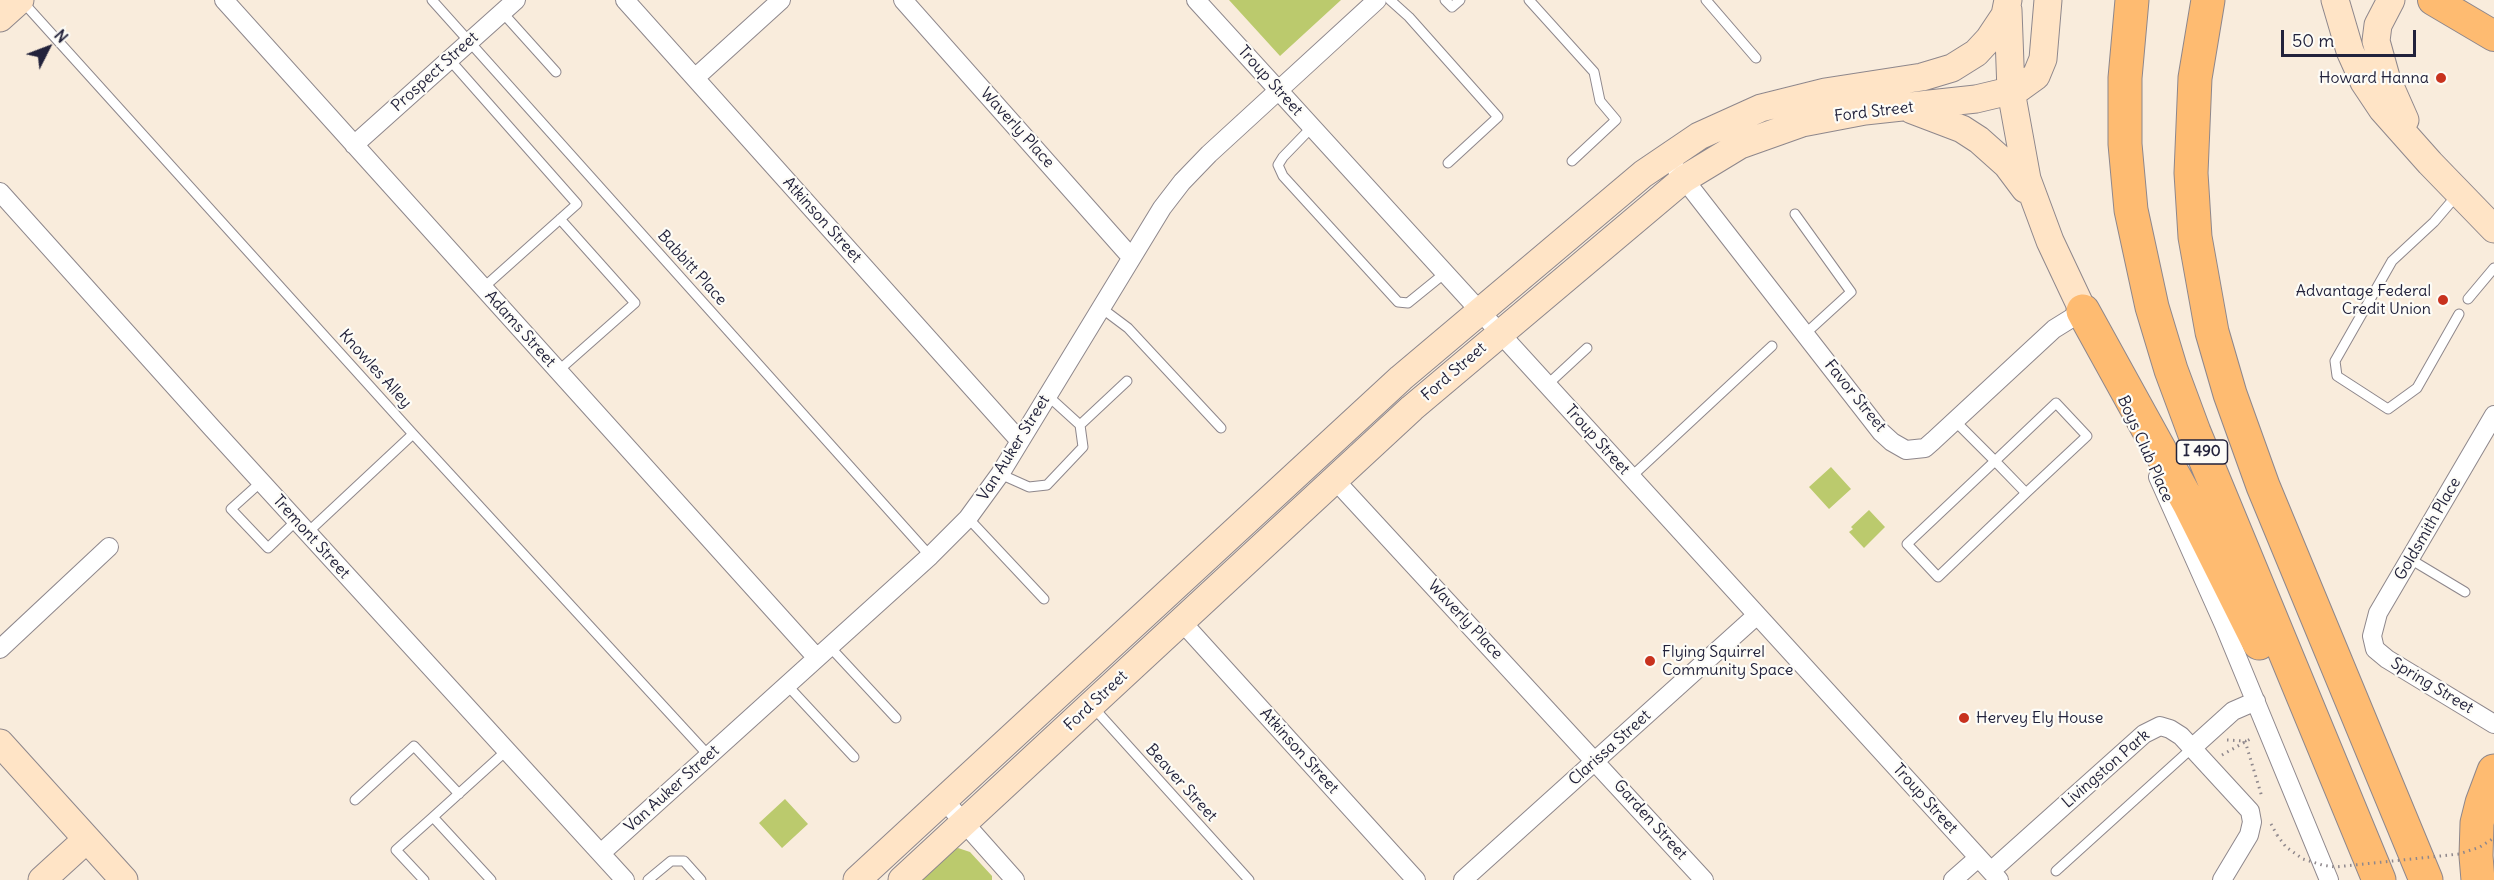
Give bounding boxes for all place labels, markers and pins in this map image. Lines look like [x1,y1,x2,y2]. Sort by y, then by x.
place label: Howard Hanna [2319,68,2429,88]
marker: Howard Hanna [2434,71,2448,85]
place label: Advantage Federal Credit Union [2296,281,2431,319]
marker: Advantage Federal Credit Union [2436,293,2450,307]
place label: Flying Squirrel Community Space [1662,642,1793,680]
marker: Flying Squirrel Community Space [1643,654,1657,668]
place label: Hervey Ely House [1976,708,2103,728]
marker: Hervey Ely House [1957,711,1971,725]

